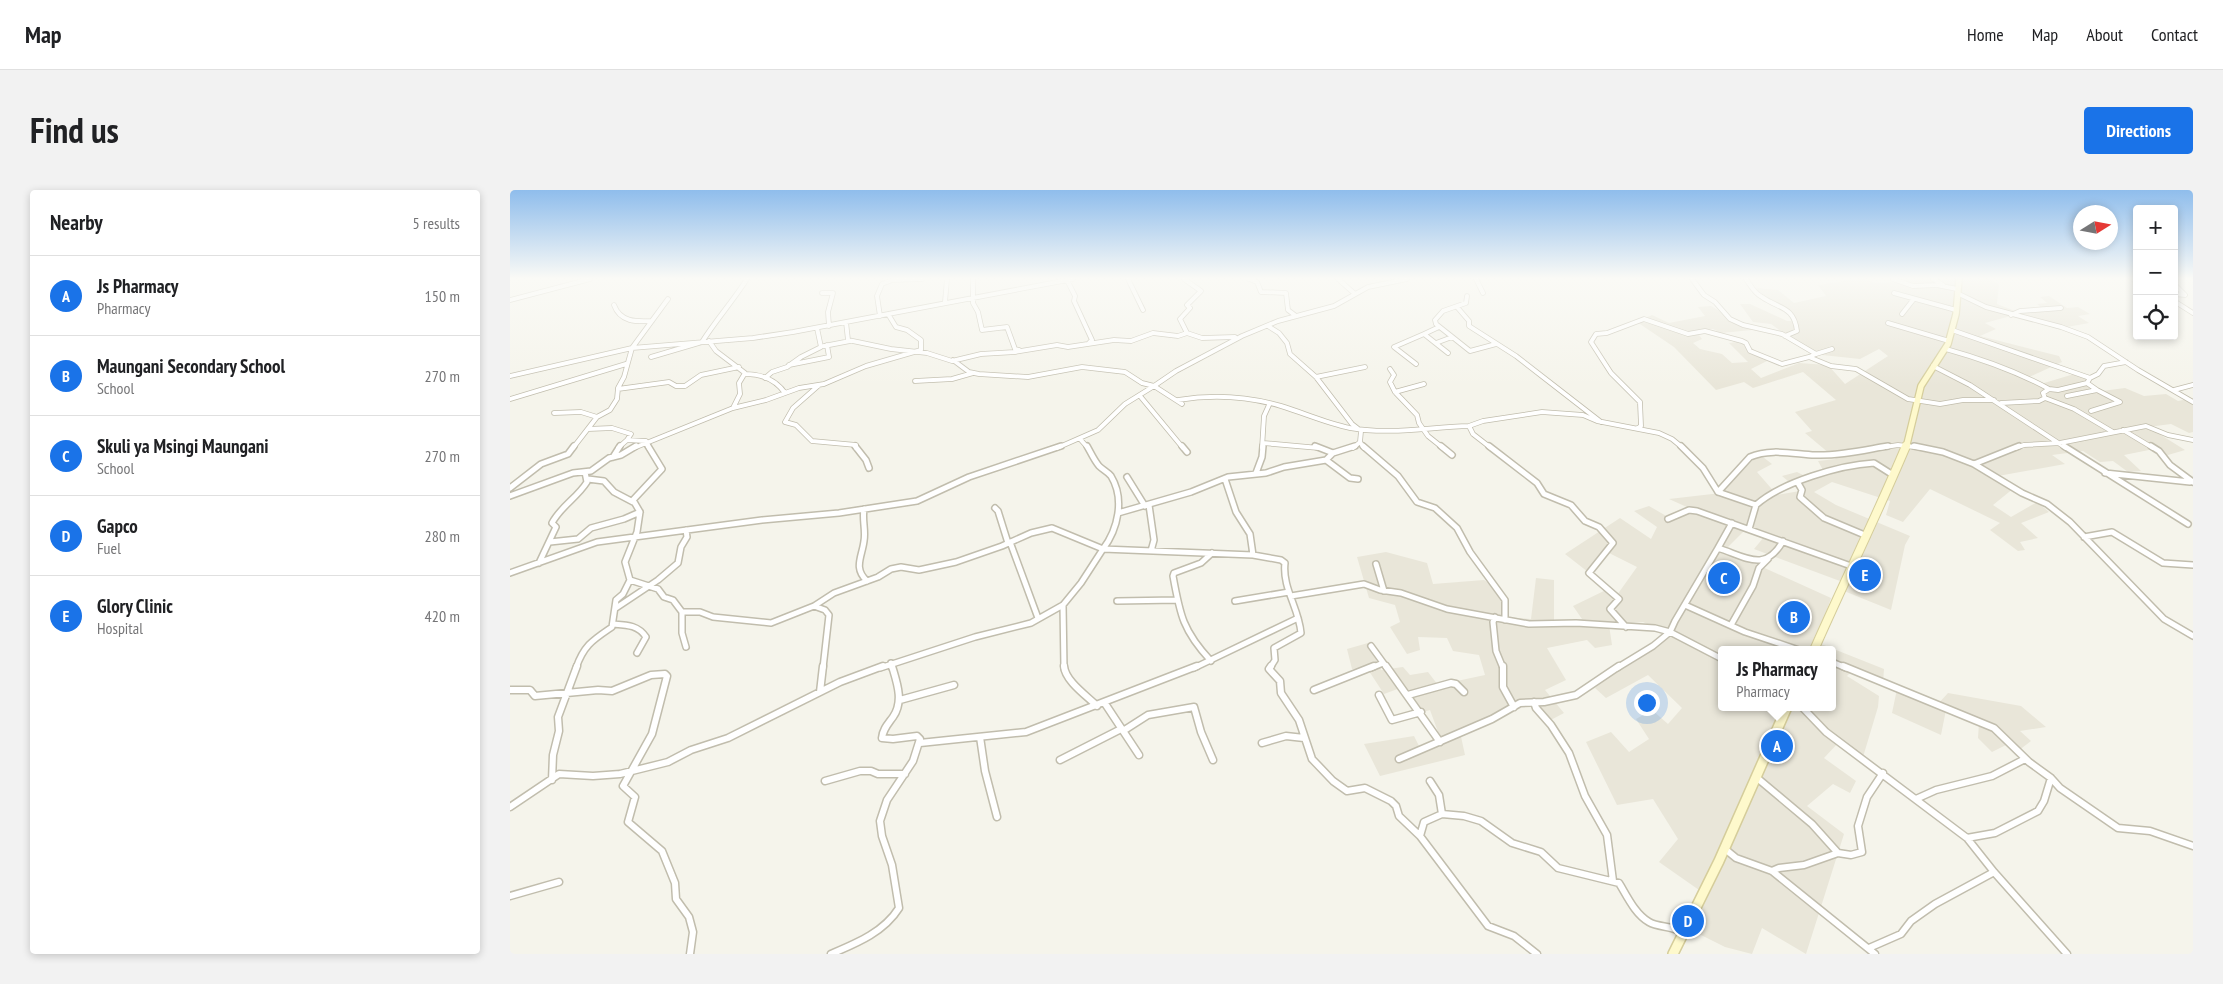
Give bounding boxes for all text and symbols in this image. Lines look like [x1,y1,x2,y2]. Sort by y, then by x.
text: Map [25,19,62,50]
text: Home [1967,23,2004,46]
text: Map [2032,23,2058,46]
text: About [2086,23,2123,46]
text: Contact [2151,23,2198,46]
text: Find us [30,107,119,153]
button: Directions [2084,107,2193,154]
north arrow [2073,205,2118,250]
map controls [2133,205,2178,340]
button: + [2133,205,2178,250]
text: Nearby [50,209,103,236]
text: 5 results [413,213,460,233]
button: − [2133,250,2178,295]
text: Js Pharmacy [97,274,178,298]
text: A [62,286,70,306]
text: 150 m [425,286,460,306]
button: locate [2133,295,2178,340]
text: Pharmacy [97,298,150,318]
text: Maungani Secondary School [97,354,285,378]
text: B [62,366,70,386]
text: 270 m [425,366,460,386]
text: School [97,378,134,398]
text: Skuli ya Msingi Maungani [97,434,269,458]
text: C [62,446,70,466]
text: 270 m [425,446,460,466]
text: School [97,458,134,478]
text: Gapco [97,514,138,538]
text: D [62,526,70,546]
text: 280 m [425,526,460,546]
text: Fuel [97,538,121,558]
pin: E [1849,556,1881,594]
pin: C [1708,559,1740,597]
text: Glory Clinic [97,594,173,618]
pin: B [1778,598,1810,636]
text: E [63,606,69,626]
text: 420 m [425,606,460,626]
text: Hospital [97,618,143,638]
popup [1718,646,1836,711]
text: Js Pharmacy [1736,657,1818,681]
text: Pharmacy [1736,681,1790,701]
your location [1634,690,1660,716]
pin: A [1761,727,1793,765]
pin: D [1672,902,1704,940]

